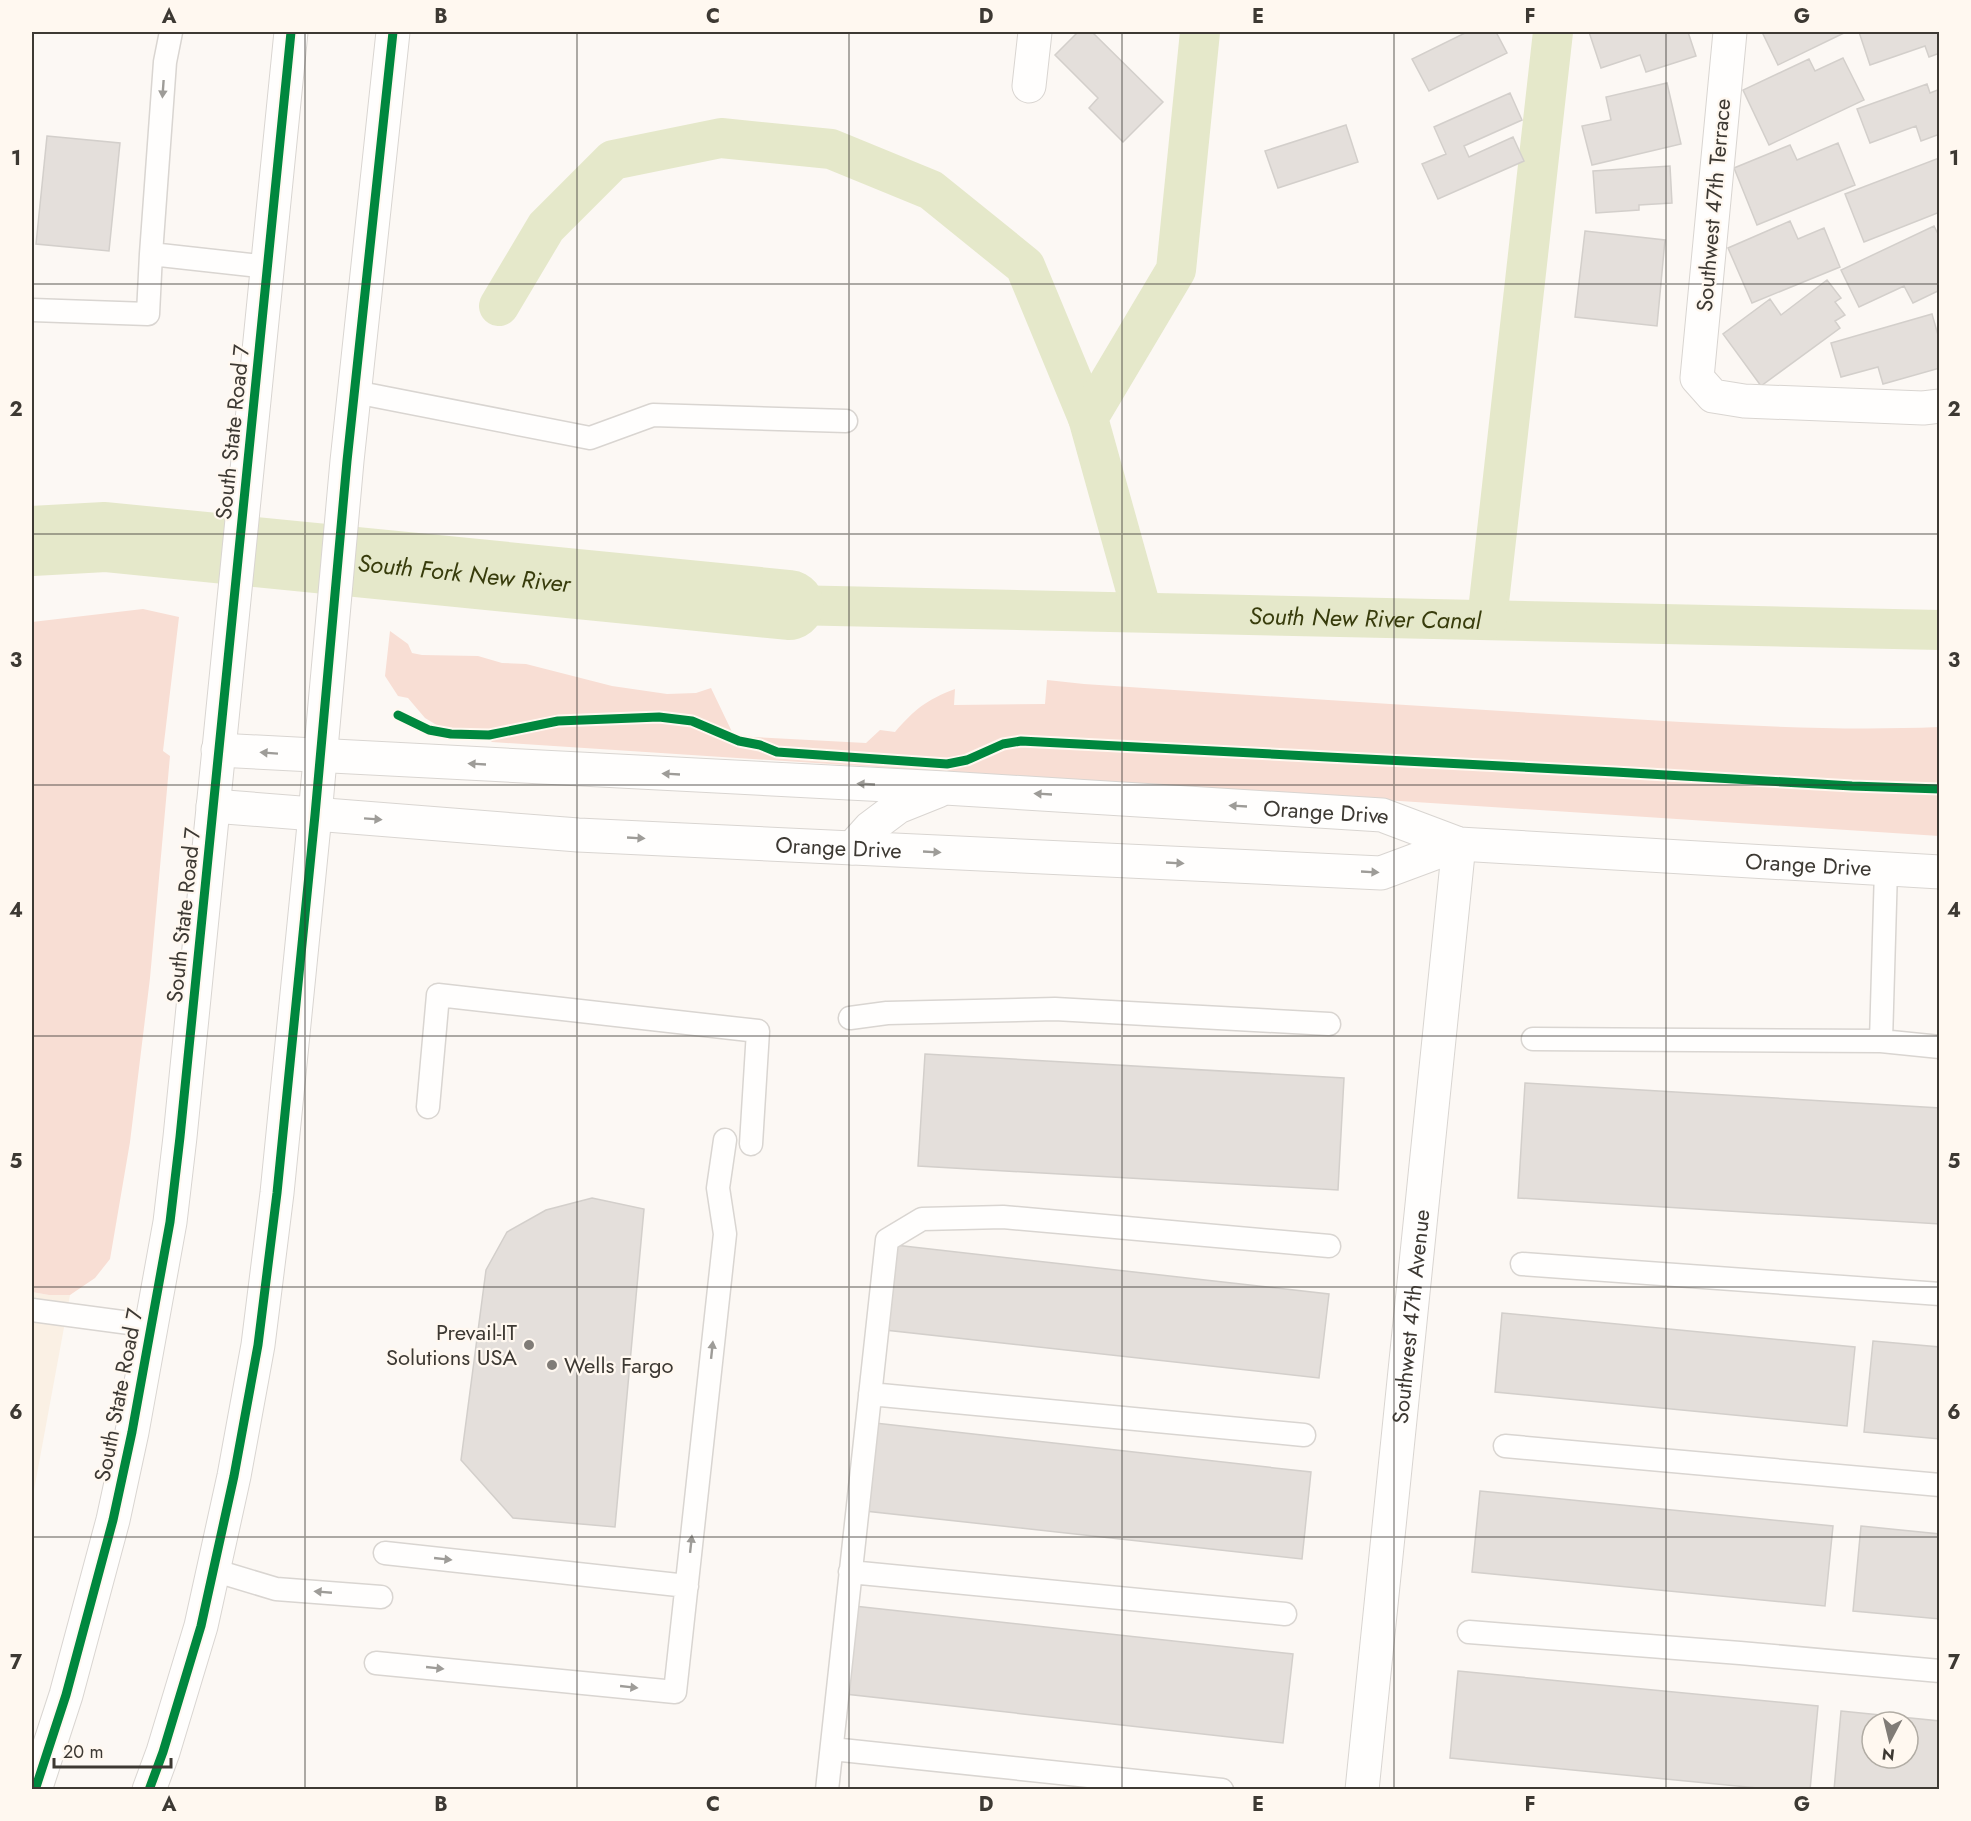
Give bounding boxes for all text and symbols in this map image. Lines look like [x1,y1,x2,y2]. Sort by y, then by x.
text: A [161,2,177,31]
text: B [434,2,448,31]
text: C [706,2,720,31]
text: D [979,2,993,31]
text: E [1252,2,1264,31]
text: F [1524,2,1536,31]
text: G [1794,2,1810,31]
one-way arrow [159,80,168,99]
street label: Southwest 47th Terrace [1688,97,1738,313]
text: 1 [11,144,21,173]
text: 1 [1949,144,1959,173]
street label: South State Road 7 [207,342,257,521]
text: 2 [9,395,23,424]
text: 2 [1947,395,1961,424]
water label: South Fork New River [356,545,574,601]
water label: South New River Canal [1249,597,1483,638]
text: 3 [10,646,22,675]
text: 3 [1948,646,1960,675]
one-way arrow [260,748,279,758]
one-way arrow [467,760,486,769]
one-way arrow [662,770,681,779]
one-way arrow [857,780,876,789]
one-way arrow [1034,790,1053,799]
street label: Orange Drive [1262,792,1395,833]
one-way arrow [1229,801,1248,811]
one-way arrow [364,814,383,824]
street label: South State Road 7 [158,825,208,1004]
street label: Orange Drive [775,828,903,866]
one-way arrow [627,833,646,842]
street label: Orange Drive [1744,845,1872,884]
one-way arrow [922,847,941,856]
one-way arrow [1165,859,1184,868]
one-way arrow [1360,868,1379,877]
text: 4 [9,896,23,925]
text: 4 [1947,896,1961,925]
text: 5 [10,1147,23,1176]
text: 5 [1948,1147,1961,1176]
street label: Southwest 47th Avenue [1384,1208,1437,1425]
street label: South State Road 7 [86,1305,151,1484]
place label: Prevail-IT Solutions USA [386,1316,518,1373]
marker: Prevail-IT Solutions USA [522,1338,536,1352]
one-way arrow [708,1340,717,1359]
place label: Wells Fargo [564,1349,674,1381]
marker: Wells Fargo [545,1358,559,1372]
text: 6 [9,1398,23,1427]
text: 6 [1947,1398,1961,1427]
one-way arrow [686,1534,696,1553]
one-way arrow [434,1554,453,1564]
one-way arrow [313,1588,332,1597]
text: 7 [10,1648,23,1677]
text: 7 [1948,1648,1961,1677]
one-way arrow [425,1663,444,1673]
one-way arrow [619,1682,638,1692]
north arrow [1860,1710,1920,1770]
scale bar [54,1731,171,1769]
text: 20 m [63,1739,103,1765]
text: N [1881,1742,1896,1767]
text: A [161,1790,177,1819]
text: B [434,1790,448,1819]
text: C [706,1790,720,1819]
text: D [979,1790,993,1819]
text: E [1252,1790,1264,1819]
text: F [1524,1790,1536,1819]
text: G [1794,1790,1810,1819]

